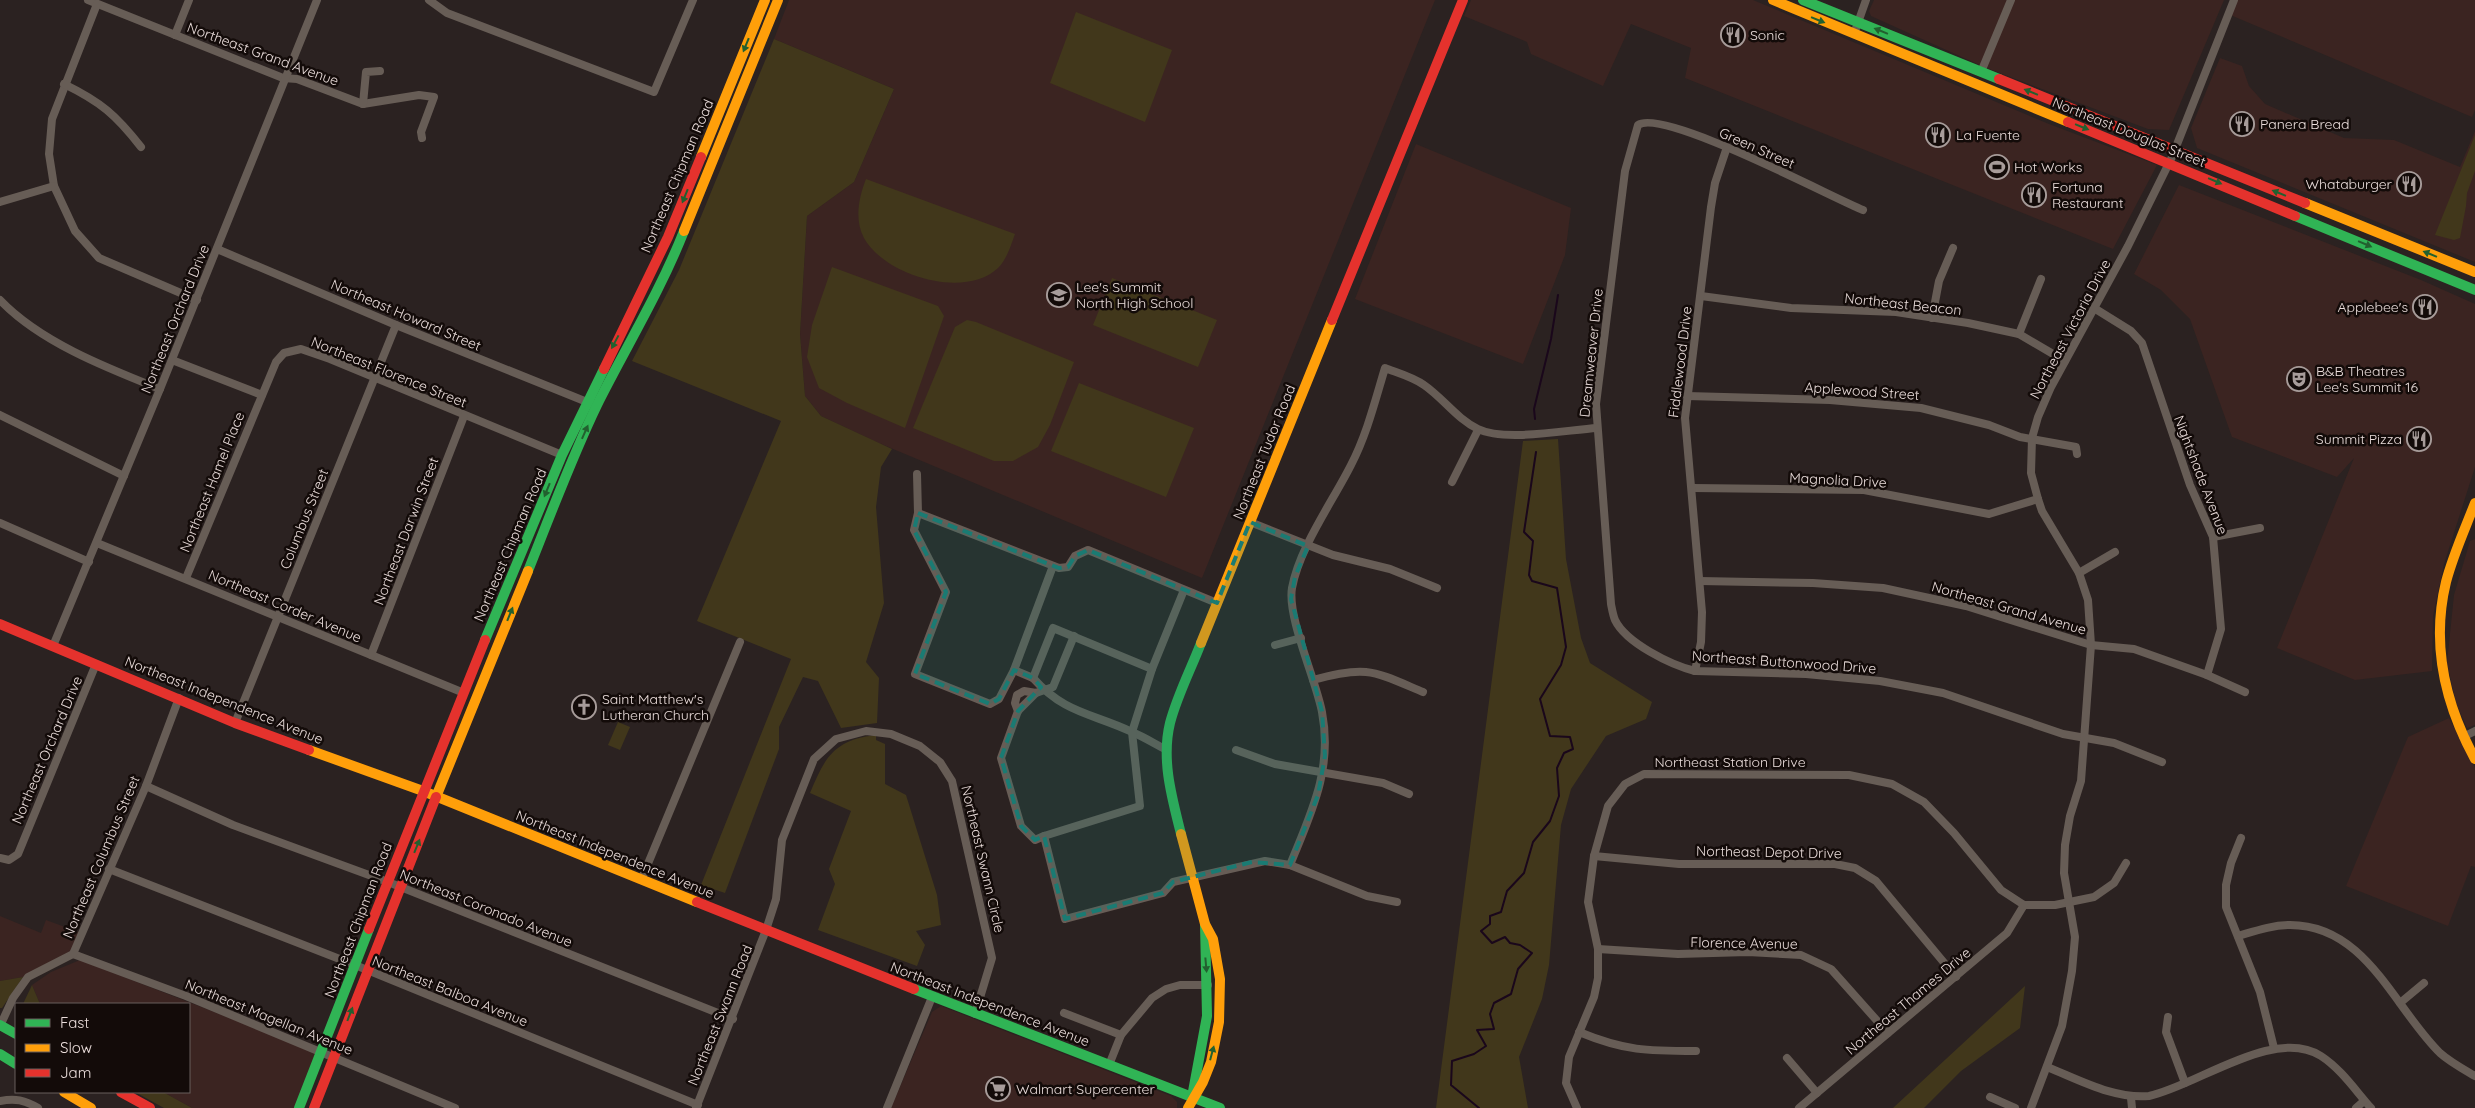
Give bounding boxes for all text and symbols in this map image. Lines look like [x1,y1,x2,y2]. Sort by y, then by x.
one-way arrow [1811,16,1825,24]
street label: Northeast Grand Avenue [185,18,341,90]
restaurant icon: Sonic [1720,22,1746,48]
place label: Sonic [1750,26,1785,44]
one-way arrow [1874,27,1888,35]
one-way arrow [742,38,750,53]
one-way arrow [2024,88,2038,96]
street label: Northeast Douglas Street [2050,93,2209,171]
street label: Northeast Chipman Road [637,97,717,255]
restaurant icon: Panera Bread [2229,111,2255,137]
place label: Panera Bread [2260,115,2349,133]
restaurant icon: La Fuente [1925,122,1951,148]
street label: Green Street [1716,123,1798,173]
one-way arrow [2074,124,2089,131]
place label: La Fuente [1956,126,2020,144]
sports icon: Hot Works [1984,154,2010,180]
place label: Hot Works [2014,158,2082,176]
restaurant icon: Whataburger [2396,171,2422,197]
place label: Whataburger [2305,175,2393,193]
one-way arrow [2208,177,2223,185]
place label: Fortuna Restaurant [2052,178,2124,212]
restaurant icon: Fortuna Restaurant [2021,182,2047,208]
one-way arrow [681,189,689,204]
one-way arrow [2271,189,2286,197]
one-way arrow [2358,240,2372,248]
street label: Northeast Orchard Drive [137,242,213,396]
one-way arrow [2423,249,2437,257]
street label: Northeast Victoria Drive [2026,256,2114,402]
street label: Northeast Howard Street [328,275,484,355]
place label: Lee's Summit North High School [1076,278,1193,312]
school or university icon: Lee's Summit North High School [1046,282,1072,308]
street label: Dreamweaver Drive [1575,288,1607,418]
street label: Northeast Beacon [1844,289,1962,319]
restaurant icon: Applebee's [2412,294,2438,320]
place label: Applebee's [2337,298,2408,316]
street label: Fiddlewood Drive [1664,305,1696,419]
street label: Northeast Florence Street [309,333,470,412]
one-way arrow [611,336,620,349]
place label: B&B Theatres Lee's Summit 16 [2316,362,2418,396]
theatre icon: B&B Theatres Lee's Summit 16 [2286,366,2312,392]
street label: Applewood Street [1804,378,1920,404]
street label: Northeast Tudor Road [1229,382,1299,522]
street label: Northeast Hamel Place [176,409,248,555]
street label: Nightshade Avenue [2170,413,2232,537]
one-way arrow [582,425,590,439]
restaurant icon: Summit Pizza [2406,426,2432,452]
place label: Summit Pizza [2316,430,2402,448]
street label: Northeast Darwin Street [370,454,443,607]
street label: Columbus Street [276,466,332,572]
street label: Northeast Chipman Road [470,466,550,624]
street label: Magnolia Drive [1789,468,1887,492]
one-way arrow [543,483,551,497]
street label: Northeast Corder Avenue [206,566,364,646]
street label: Northeast Grand Avenue [1930,577,2088,639]
one-way arrow [506,606,514,621]
street label: Northeast Buttonwood Drive [1691,647,1877,677]
street label: Northeast Independence Avenue [122,652,326,748]
street label: Northeast Orchard Drive [8,673,86,827]
place label: Saint Matthew's Lutheran Church [602,690,709,724]
church icon: Saint Matthew's Lutheran Church [571,694,597,720]
street label: Northeast Station Drive [1654,753,1806,771]
street label: Northeast Columbus Street [59,773,144,941]
street label: Northeast Swann Circle [957,784,1009,935]
street label: Northeast Independence Avenue [513,806,717,902]
one-way arrow [413,839,421,853]
street label: Northeast Chipman Road [320,840,396,1000]
street label: Northeast Depot Drive [1696,842,1842,862]
street label: Northeast Coronado Avenue [397,865,575,951]
street label: Florence Avenue [1690,933,1798,953]
street label: Northeast Swann Road [684,942,756,1088]
street label: Northeast Thames Drive [1842,943,1974,1059]
street label: Northeast Balboa Avenue [370,952,531,1031]
one-way arrow [1202,957,1210,973]
street label: Northeast Independence Avenue [888,958,1092,1050]
street label: Northeast Magellan Avenue [182,975,356,1059]
legend [15,1003,190,1093]
one-way arrow [347,1006,355,1021]
text: Fast [60,1013,89,1032]
text: Slow [60,1038,92,1057]
one-way arrow [1209,1046,1217,1061]
text: Jam [60,1063,91,1082]
supermarket icon: Walmart Supercenter [985,1076,1011,1102]
place label: Walmart Supercenter [1016,1080,1155,1098]

